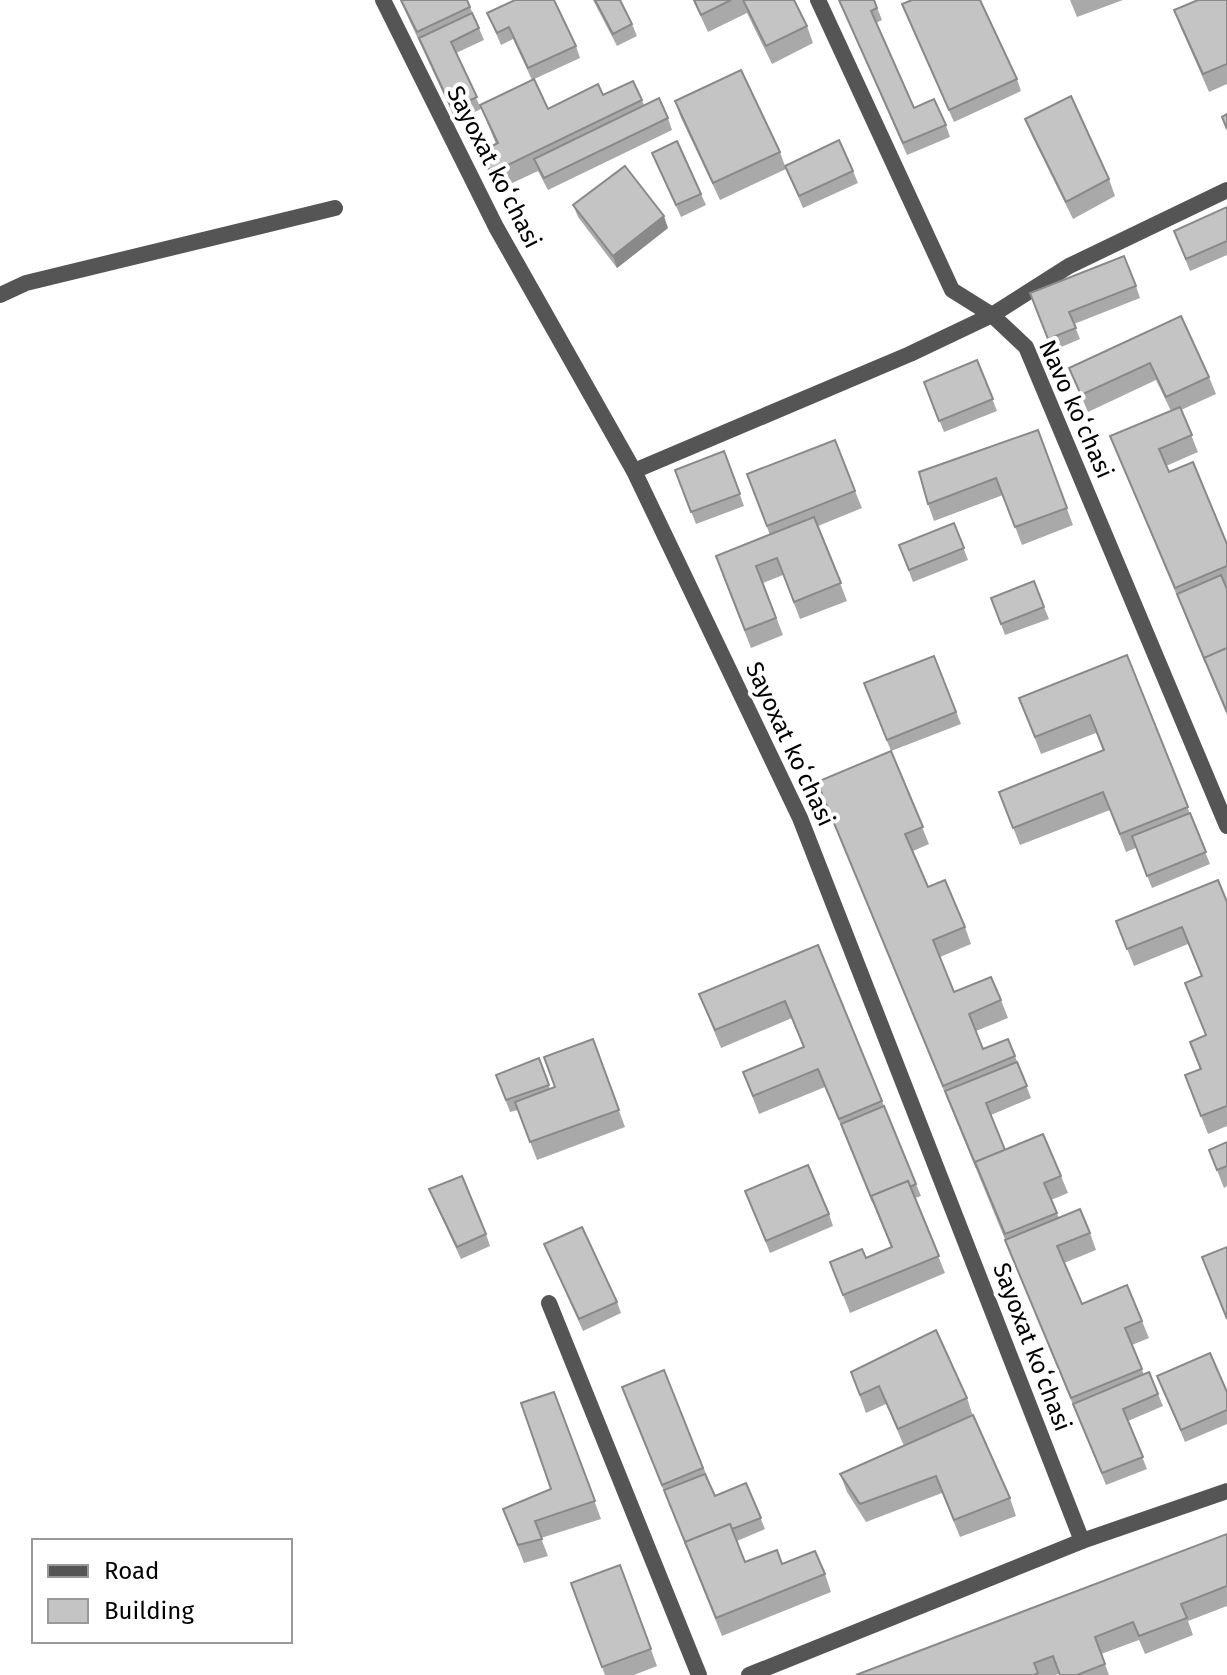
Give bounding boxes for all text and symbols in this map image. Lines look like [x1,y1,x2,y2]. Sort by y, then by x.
street label: Sayoxat koʻchasi [441,81,547,253]
street label: Navo koʻchasi [1033,335,1119,483]
street label: Sayoxat koʻchasi [740,657,840,831]
street label: Sayoxat koʻchasi [987,1259,1077,1435]
legend [32,1539,292,1643]
text: Road [104,1557,159,1585]
text: Building [104,1597,194,1625]

